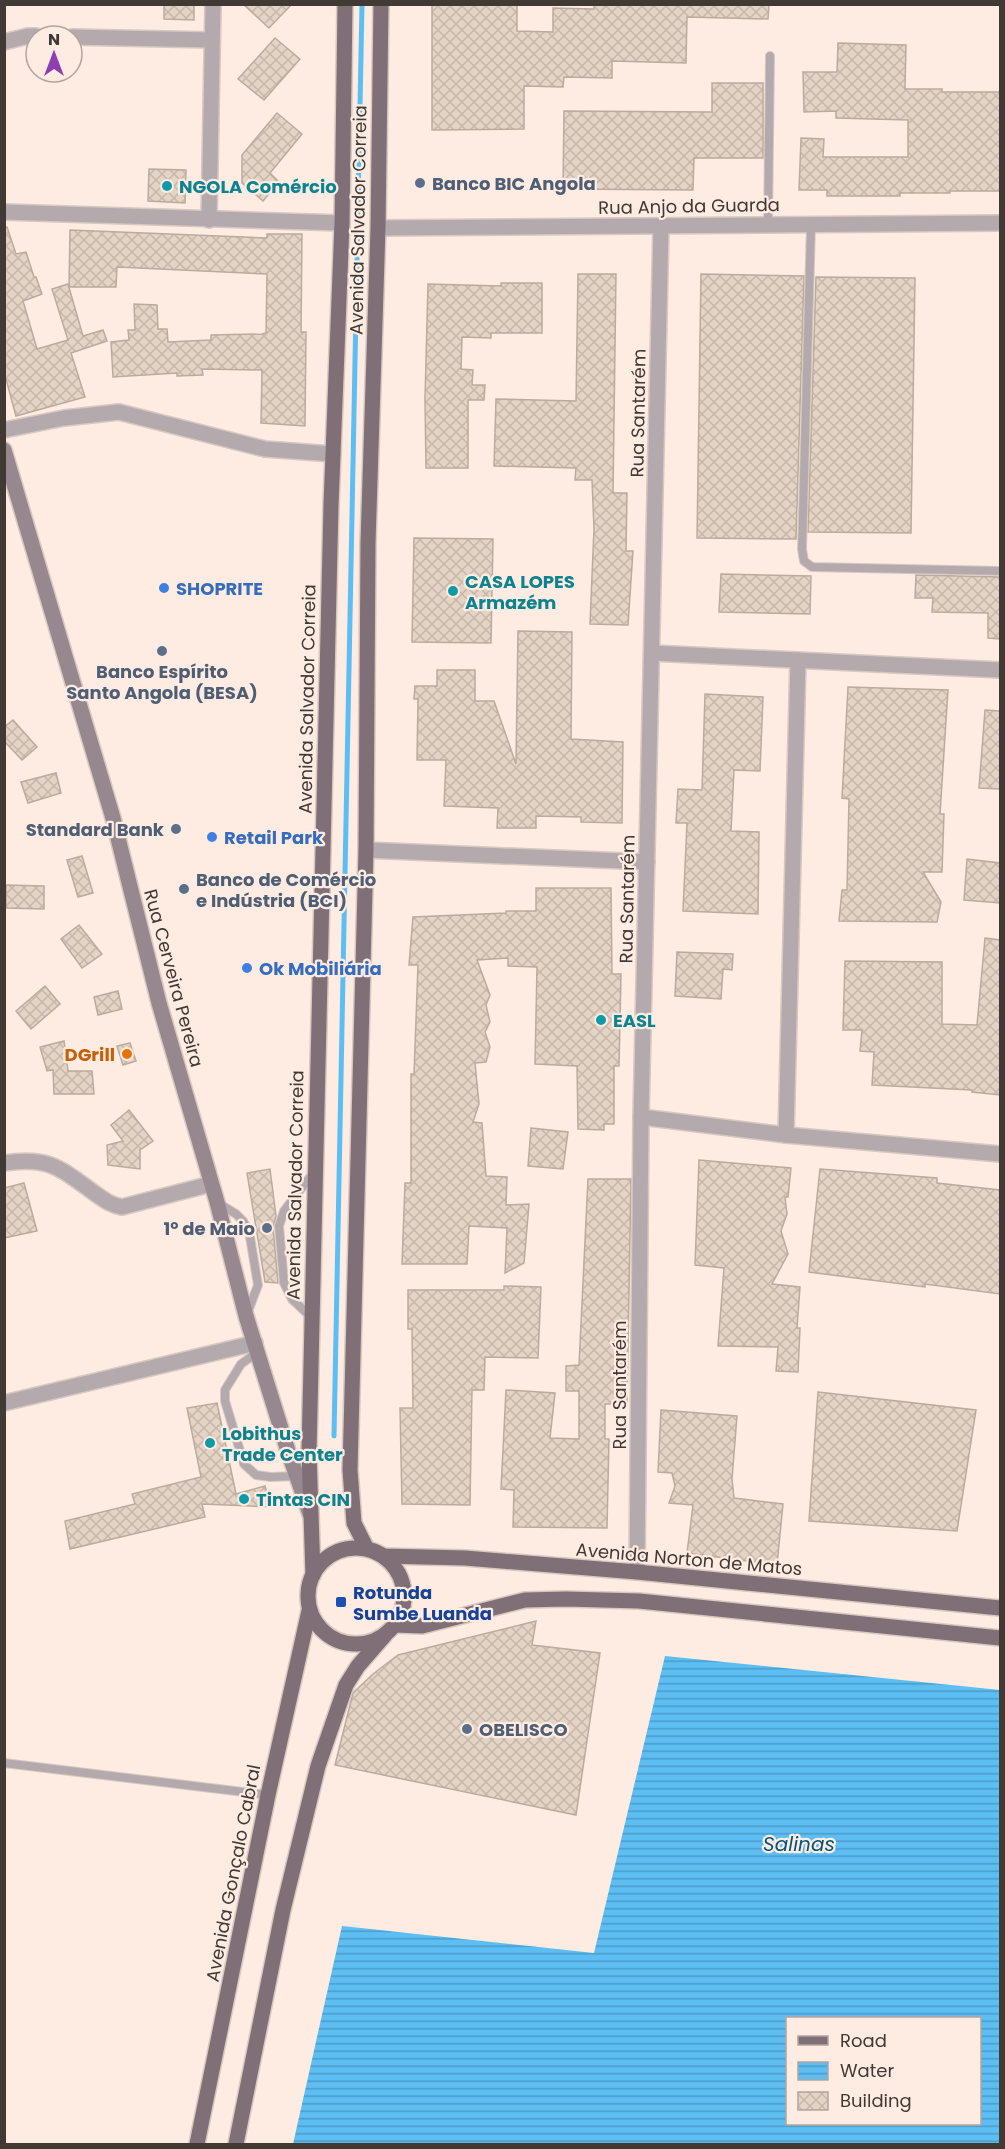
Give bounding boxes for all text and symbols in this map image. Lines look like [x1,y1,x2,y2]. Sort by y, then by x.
north arrow [24,24,84,84]
text: N [48,28,60,51]
street label: Avenida Salvador Correia [343,105,373,335]
place label: Banco BIC Angola [432,171,596,196]
place label: NGOLA Comércio [179,174,337,199]
marker: Banco BIC Angola [413,176,427,190]
marker: NGOLA Comércio [160,179,174,193]
street label: Rua Anjo da Guarda [598,192,780,220]
street label: Rua Santarém [624,348,652,478]
place label: CASA LOPES Armazém [465,569,575,615]
place label: SHOPRITE [176,576,263,601]
marker: SHOPRITE [157,581,171,595]
street label: Avenida Salvador Correia [292,584,322,814]
marker: CASA LOPES Armazém [446,584,460,598]
marker: Banco Espírito Santo Angola (BESA) [155,644,169,658]
place label: Banco Espírito Santo Angola (BESA) [66,659,258,705]
place label: Standard Bank [26,817,165,842]
marker: Standard Bank [169,822,183,836]
place label: Retail Park [224,825,324,850]
marker: Retail Park [205,830,219,844]
street label: Rua Santarém [613,834,641,964]
place label: Banco de Comércio e Indústria (BCI) [196,867,376,913]
marker: Banco de Comércio e Indústria (BCI) [177,882,191,896]
street label: Rua Cerveira Pereira [138,886,210,1070]
place label: Ok Mobiliária [259,956,382,981]
marker: Ok Mobiliária [240,961,254,975]
place label: EASL [613,1008,656,1033]
marker: EASL [594,1013,608,1027]
place label: DGrill [65,1042,115,1067]
marker: DGrill [120,1047,134,1061]
street label: Avenida Salvador Correia [280,1070,310,1300]
place label: 1º de Maio [164,1216,255,1241]
marker: 1º de Maio [260,1221,274,1235]
street label: Rua Santarém [607,1321,632,1449]
place label: Lobithus Trade Center [222,1421,343,1467]
marker: Lobithus Trade Center [203,1436,217,1450]
place label: Tintas CIN [256,1487,350,1512]
marker: Tintas CIN [237,1492,251,1506]
street label: Avenida Norton de Matos [575,1537,803,1581]
place label: Rotunda Sumbe Luanda [353,1580,492,1626]
marker: Rotunda Sumbe Luanda [334,1595,348,1609]
place label: OBELISCO [479,1717,568,1742]
marker: OBELISCO [460,1722,474,1736]
street label: Avenida Gonçalo Cabral [200,1762,266,1984]
water label: Salinas [763,1830,835,1858]
legend [786,2017,981,2125]
text: Road [840,2028,887,2053]
text: Water [840,2058,894,2083]
text: Building [840,2088,912,2113]

